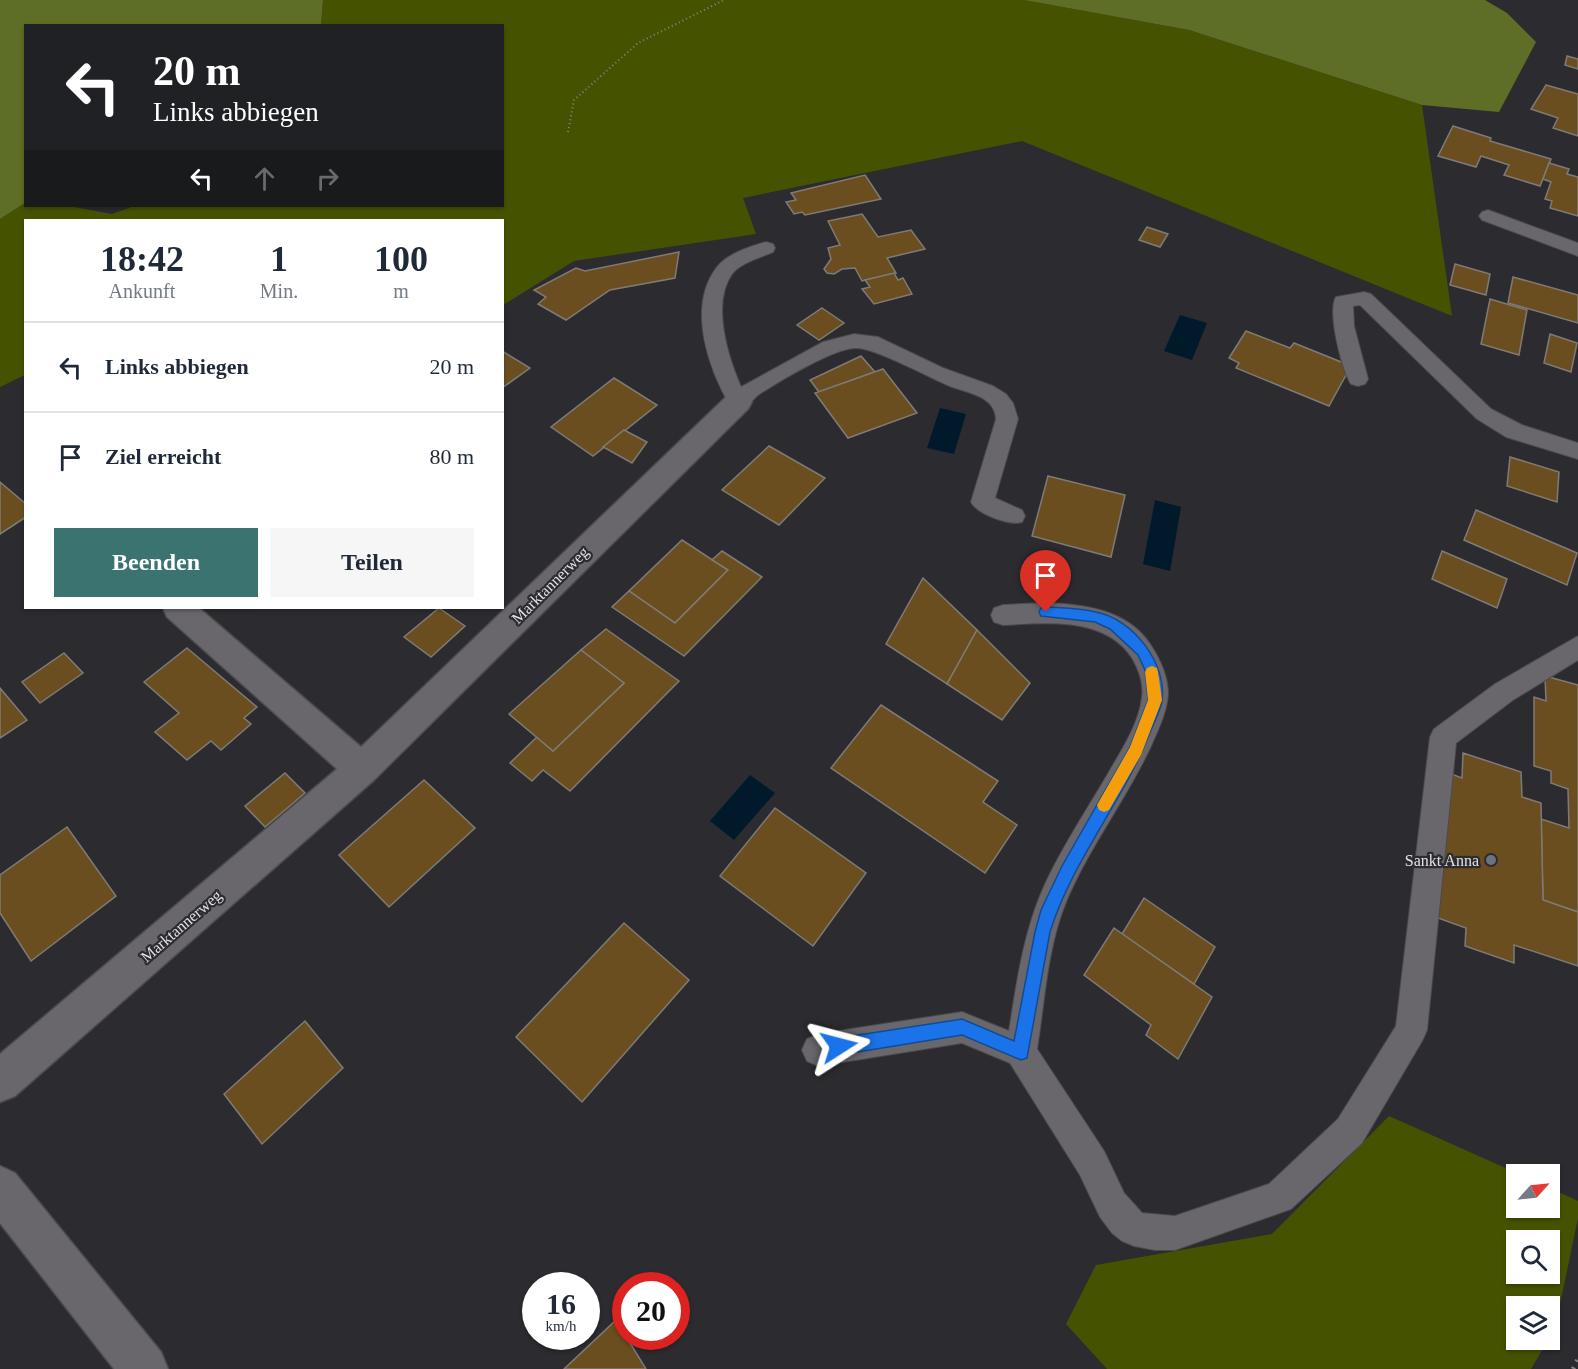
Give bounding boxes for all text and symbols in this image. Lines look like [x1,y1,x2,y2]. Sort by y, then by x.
icon: left [54,48,132,126]
text: 20 m [153,48,241,94]
text: Links abbiegen [153,97,319,127]
icon: left [185,162,218,195]
icon: ahead [248,162,281,195]
icon: right [311,162,344,195]
text: 18:42 [100,239,184,279]
text: 1 [270,239,288,279]
text: 100 [374,239,428,279]
text: Ankunft [109,280,175,302]
text: Min. [260,280,298,302]
text: m [393,280,409,302]
icon: left [54,351,87,384]
text: Links abbiegen [105,354,249,379]
text: 20 m [429,354,474,379]
icon: arrive [54,441,87,474]
text: Ziel erreicht [105,444,221,469]
text: 80 m [429,444,474,469]
button: Beenden [54,528,258,597]
button: Teilen [270,528,474,597]
street label: Marktannerweg [508,543,593,628]
pin [1020,550,1071,612]
icon: arrive [1029,559,1062,592]
place label: Sankt Anna [1405,852,1479,869]
marker: Sankt Anna [1484,853,1498,867]
street label: Marktannerweg [137,886,225,966]
position arrow [807,1014,871,1078]
north arrow [1506,1164,1560,1218]
map controls [1506,1164,1560,1350]
button: search [1506,1230,1560,1284]
speed limit sign: 20 [612,1272,690,1350]
text: 16 [546,1287,576,1320]
button: layers [1506,1296,1560,1350]
text: km/h [546,1318,576,1334]

